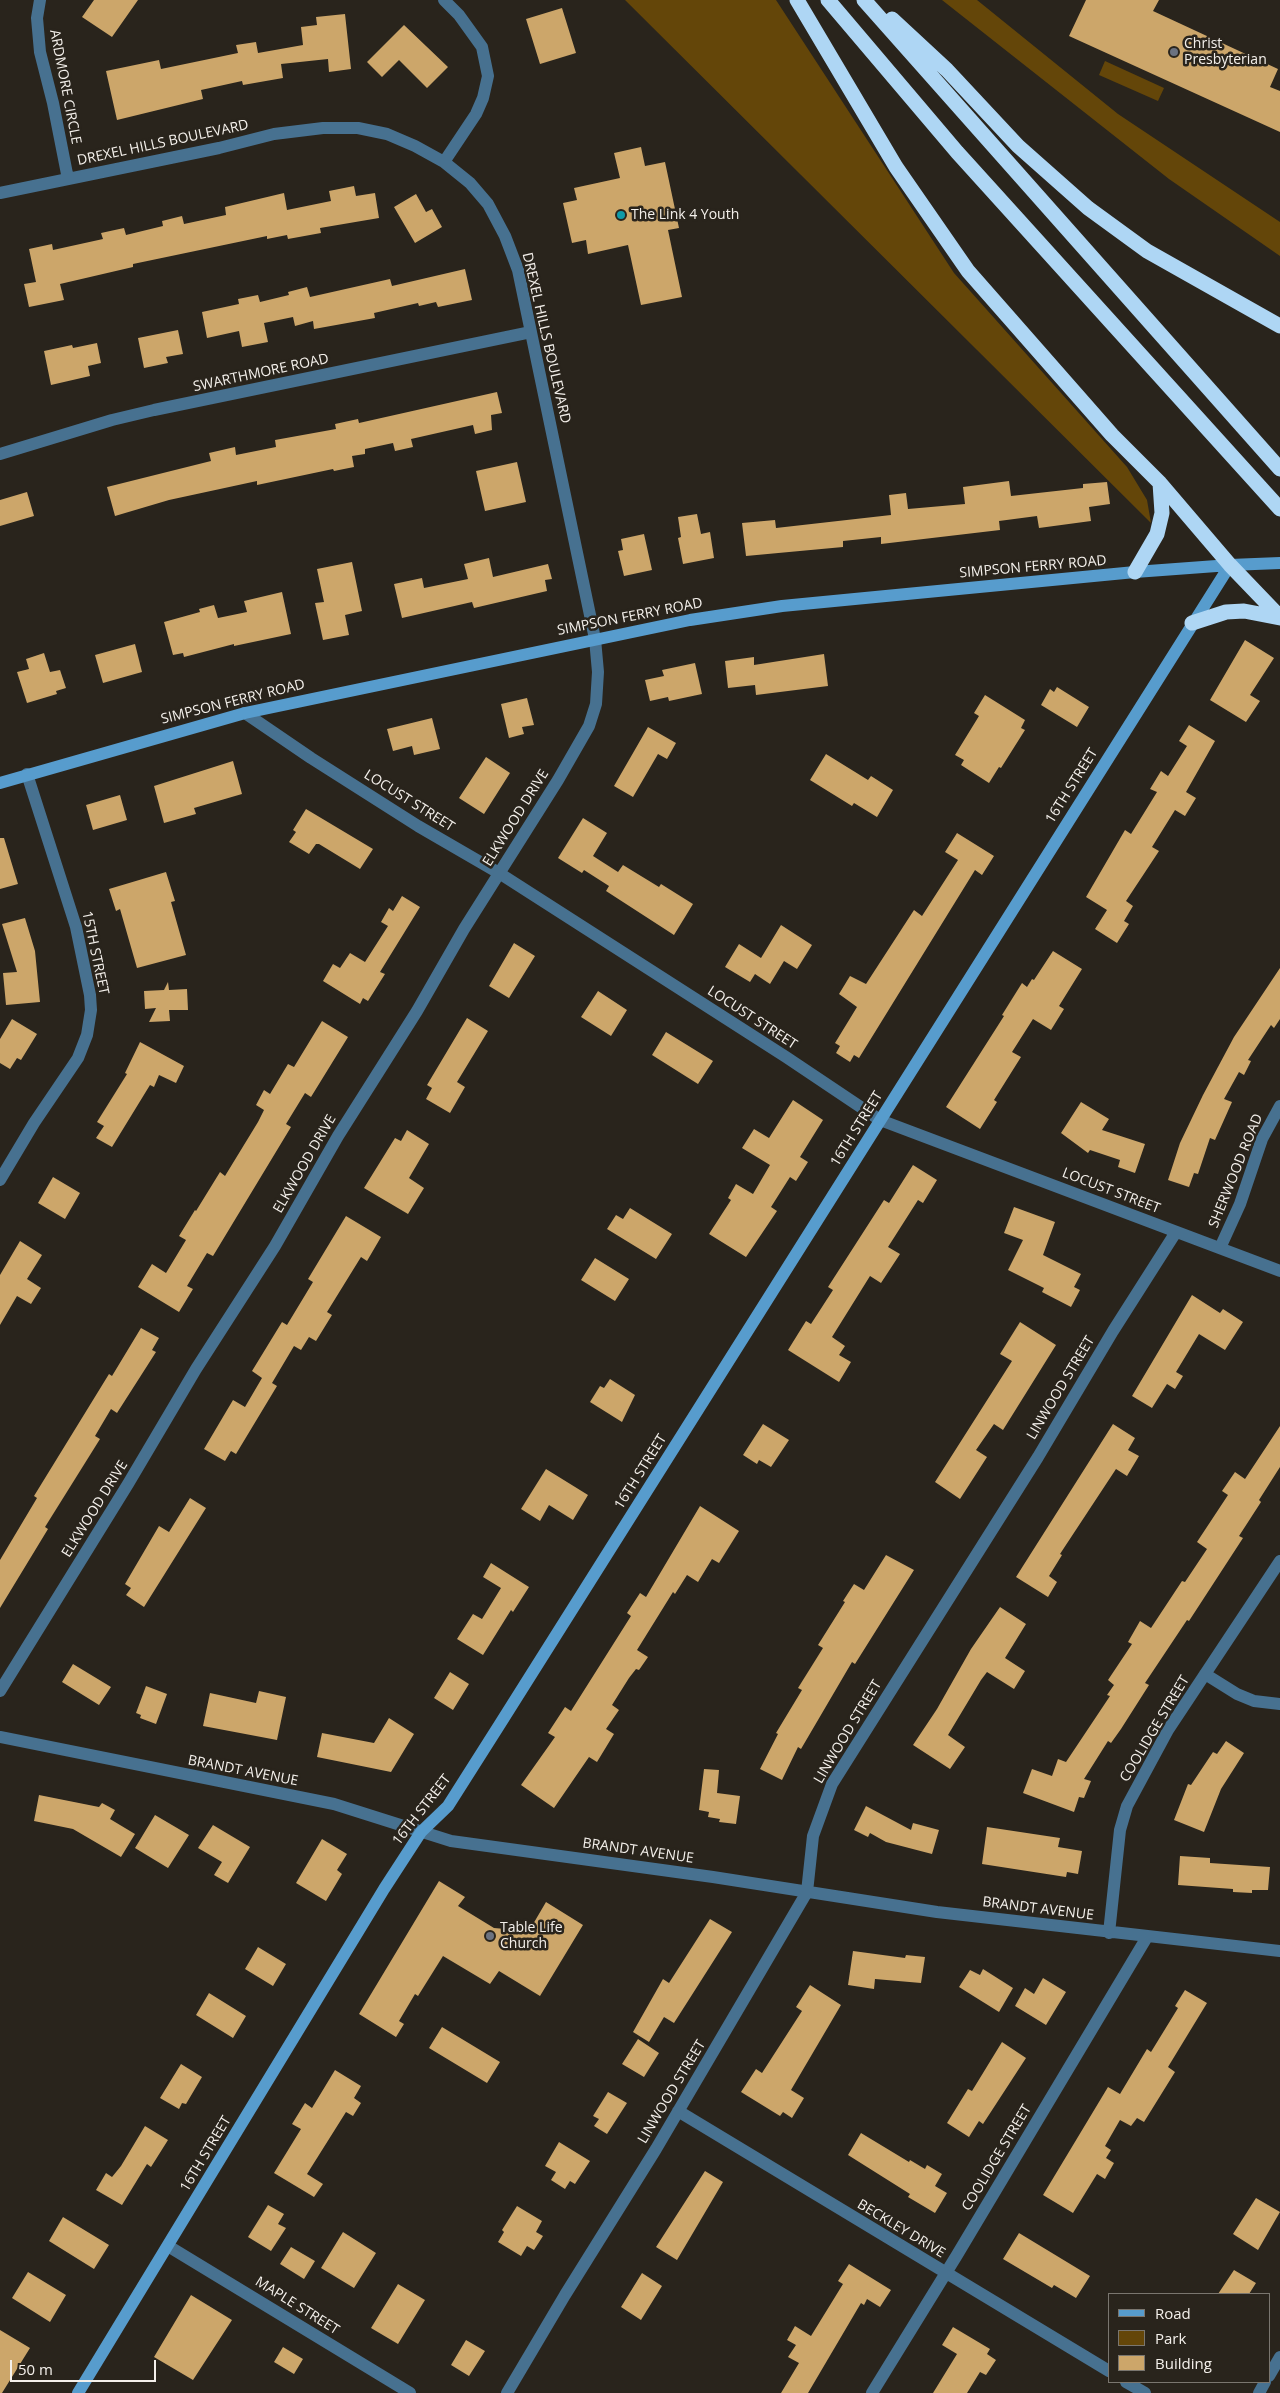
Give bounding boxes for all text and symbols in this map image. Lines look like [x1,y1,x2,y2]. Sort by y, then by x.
street label: ARDMORE CIRCLE [46,28,84,146]
place label: Christ Presbyterian [1184,36,1267,68]
marker: Christ Presbyterian [1168,46,1180,58]
street label: DREXEL HILLS BOULEVARD [76,117,250,169]
place label: The Link 4 Youth [631,207,739,223]
marker: The Link 4 Youth [615,209,627,221]
street label: DREXEL HILLS BOULEVARD [518,251,574,425]
street label: SWARTHMORE ROAD [192,350,330,396]
street label: SIMPSON FERRY ROAD [959,552,1107,582]
street label: SIMPSON FERRY ROAD [556,595,704,639]
street label: SIMPSON FERRY ROAD [159,676,307,728]
street label: 16TH STREET [1042,746,1102,826]
street label: LOCUST STREET [361,766,457,836]
street label: ELKWOOD DRIVE [479,766,553,870]
street label: 15TH STREET [78,910,112,996]
street label: LOCUST STREET [704,983,800,1053]
street label: 16TH STREET [827,1089,887,1169]
street label: ELKWOOD DRIVE [270,1112,340,1216]
street label: SHERWOOD ROAD [1205,1112,1267,1230]
street label: LOCUST STREET [1060,1165,1162,1217]
street label: LINWOOD STREET [1024,1333,1098,1443]
street label: 16TH STREET [611,1432,671,1512]
street label: ELKWOOD DRIVE [58,1457,132,1561]
street label: COOLIDGE STREET [1117,1673,1193,1785]
street label: LINWOOD STREET [811,1677,885,1787]
street label: BRANDT AVENUE [186,1752,300,1790]
street label: 16TH STREET [389,1771,455,1849]
street label: BRANDT AVENUE [581,1835,695,1867]
street label: BRANDT AVENUE [981,1894,1095,1924]
place label: Table Life Church [500,1920,563,1952]
marker: Table Life Church [484,1930,496,1942]
street label: LINWOOD STREET [635,2037,709,2147]
street label: COOLIDGE STREET [959,2102,1035,2214]
street label: 16TH STREET [177,2113,235,2195]
street label: BECKLEY DRIVE [854,2196,948,2262]
street label: MAPLE STREET [252,2273,342,2339]
legend [1108,2293,1270,2383]
text: Road [1155,2303,1191,2323]
text: Park [1155,2328,1186,2348]
scale bar [12,2350,159,2382]
text: Building [1155,2353,1212,2373]
text: 50 m [18,2359,53,2379]

